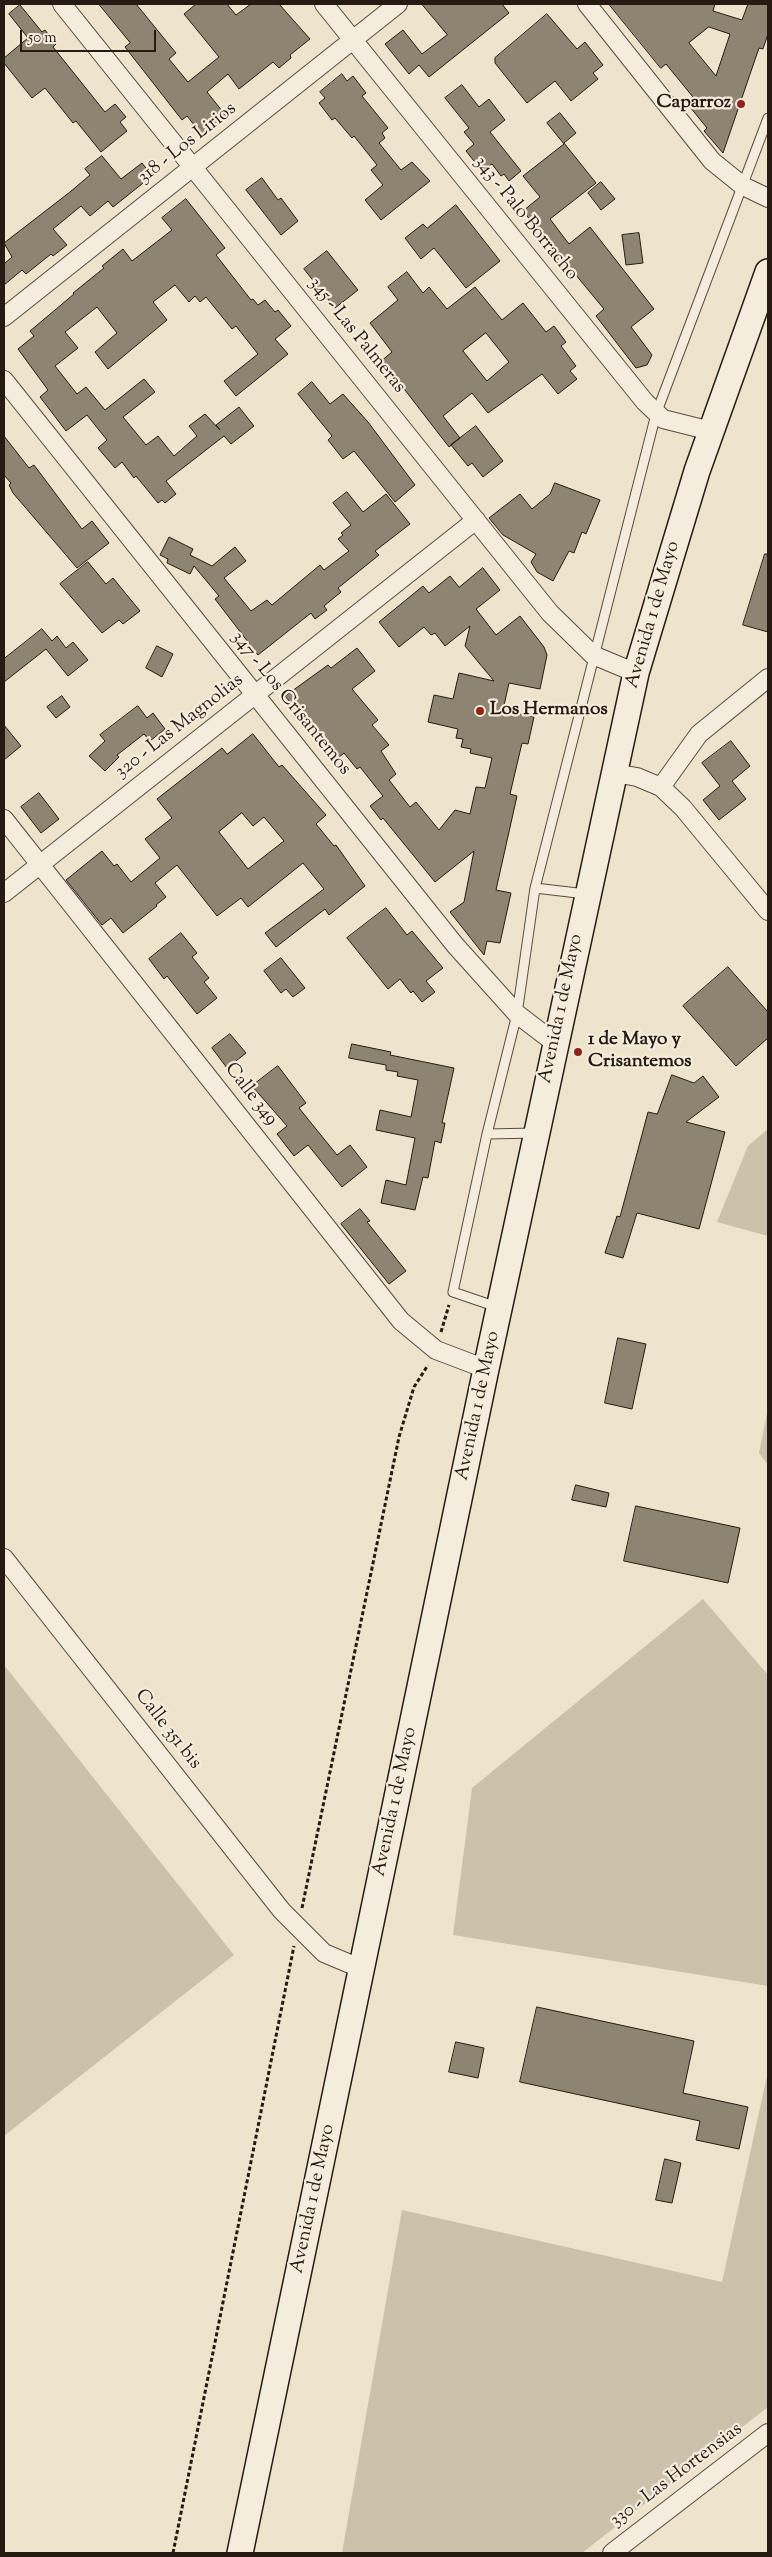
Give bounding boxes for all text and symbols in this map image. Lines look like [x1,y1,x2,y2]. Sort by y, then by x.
scale bar [22,20,159,52]
text: 50 m [28,28,57,49]
place label: Caparroz [657,93,731,115]
marker: Caparroz [735,98,747,110]
street label: 318 - Los Lirios [134,99,242,189]
street label: 343 - Palo Borracho [468,152,582,286]
street label: 345 - Las Palmeras [302,274,410,398]
street label: Avenida 1 de Mayo [622,539,686,691]
street label: 347 - Los Crisantemos [225,628,355,780]
street label: 320 - Las Magnolias [111,670,249,784]
place label: Los Hermanos [490,700,608,722]
marker: Los Hermanos [474,705,486,717]
street label: Avenida 1 de Mayo [535,932,589,1086]
place label: 1 de Mayo y Crisantemos [588,1030,692,1074]
marker: 1 de Mayo y Crisantemos [572,1046,584,1058]
street label: Calle 349 [218,1059,282,1131]
street label: Avenida 1 de Mayo [452,1329,506,1483]
street label: Calle 351 bis [129,1686,205,1774]
street label: Avenida 1 de Mayo [369,1725,423,1879]
street label: Avenida 1 de Mayo [287,2122,341,2276]
street label: 330 - Las Hortensias [606,2419,748,2533]

